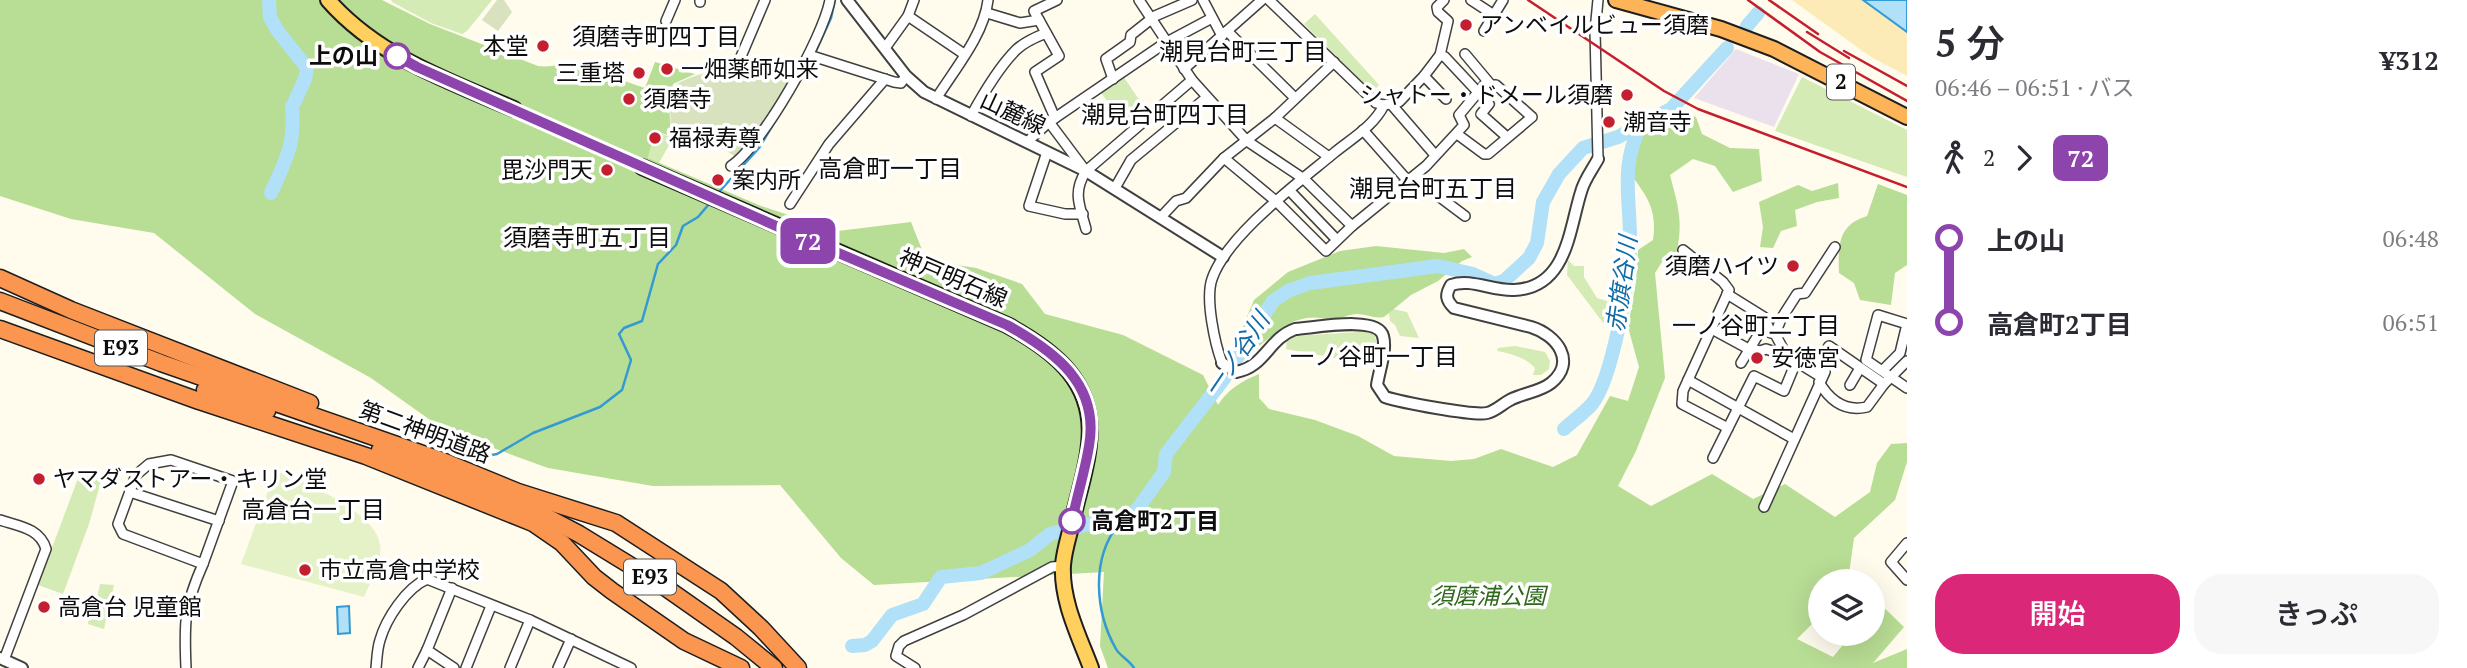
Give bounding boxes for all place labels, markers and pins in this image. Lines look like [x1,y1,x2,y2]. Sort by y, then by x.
place label: アンベイルビュー須磨 [1480,9,1709,40]
marker: アンベイルビュー須磨 [1458,17,1474,33]
place label: 本堂 [483,30,529,61]
marker: 本堂 [535,38,551,54]
place label: 上の山 [309,40,378,71]
marker: 上の山 [384,43,410,69]
place label: 一畑薬師如来 [681,53,819,84]
place label: 三重塔 [556,57,625,88]
marker: 一畑薬師如来 [659,61,675,77]
marker: 三重塔 [631,65,647,81]
place label: シャトー・ドメール須磨 [1360,79,1613,110]
place label: 須磨寺 [643,83,712,114]
marker: シャトー・ドメール須磨 [1619,87,1635,103]
marker: 須磨寺 [621,91,637,107]
place label: 潮音寺 [1623,106,1692,137]
marker: 潮音寺 [1601,114,1617,130]
place label: 福禄寿尊 [669,122,761,153]
marker: 福禄寿尊 [647,130,663,146]
place label: 毘沙門天 [501,154,593,185]
marker: 毘沙門天 [599,162,615,178]
place label: 案内所 [732,164,801,195]
marker: 案内所 [710,172,726,188]
place label: 須磨ハイツ [1664,250,1779,281]
marker: 須磨ハイツ [1785,258,1801,274]
place label: 安徳宮 [1771,342,1840,373]
marker: 安徳宮 [1749,350,1765,366]
place label: ヤマダストアー・キリン堂 [53,463,328,494]
marker: ヤマダストアー・キリン堂 [31,471,47,487]
place label: 高倉町2丁目 [1091,505,1219,536]
marker: 高倉町2丁目 [1059,508,1085,534]
place label: 市立高倉中学校 [319,554,480,585]
marker: 市立高倉中学校 [297,562,313,578]
place label: 高倉台 児童館 [58,591,202,622]
marker: 高倉台 児童館 [36,599,52,615]

